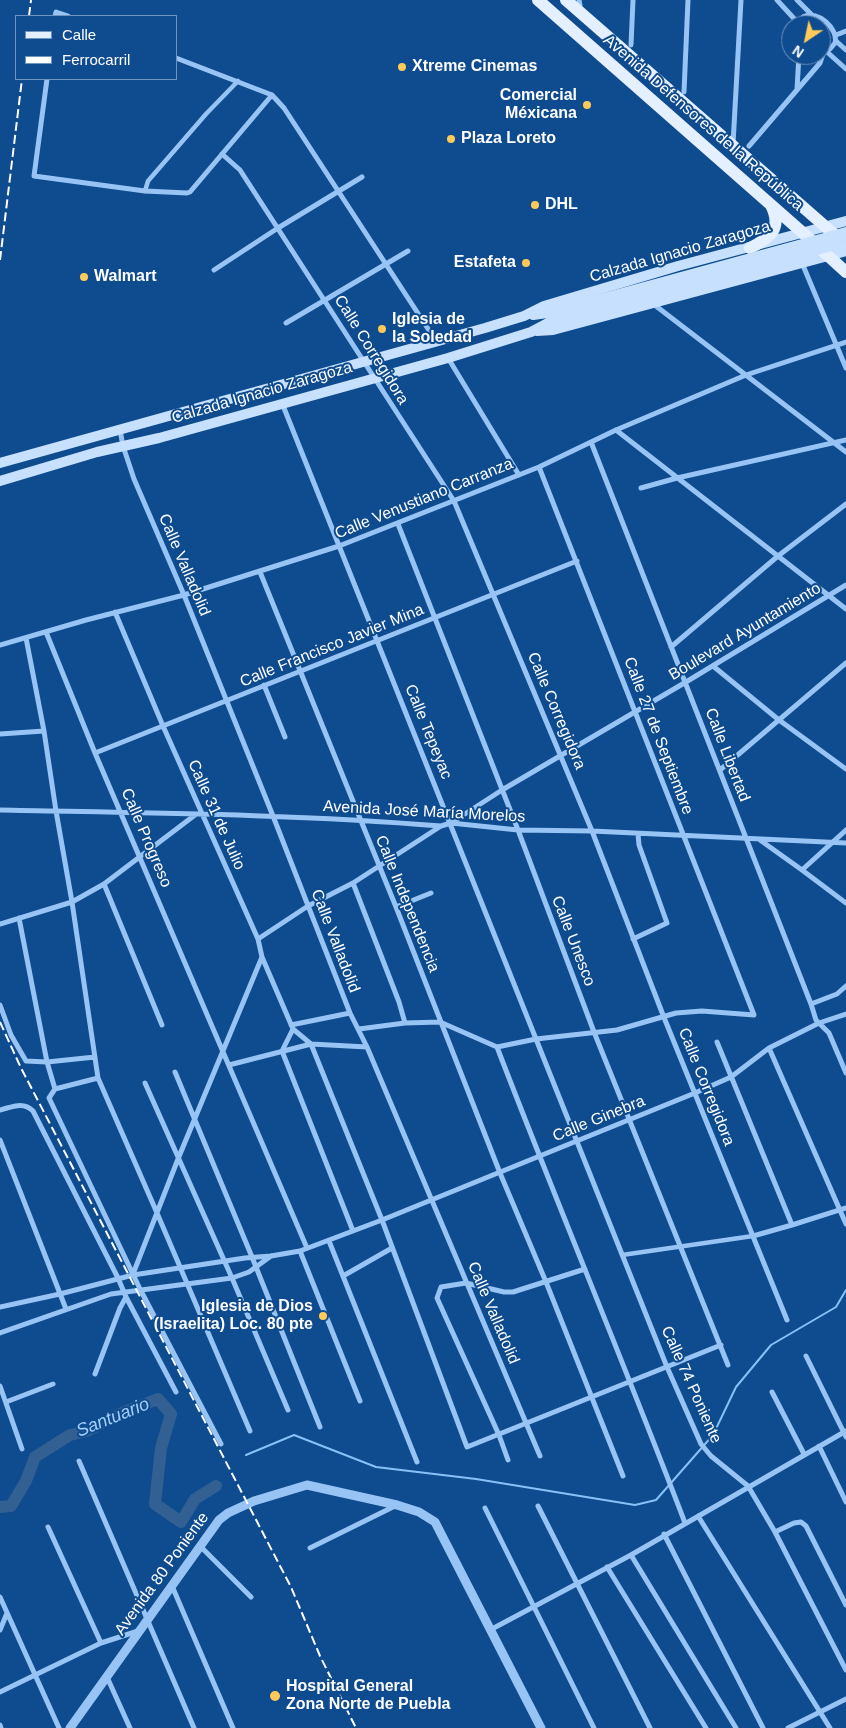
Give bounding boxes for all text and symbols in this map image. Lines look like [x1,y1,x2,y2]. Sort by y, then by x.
legend [15,15,178,80]
north arrow [781,15,831,65]
text: Calle [62,26,96,43]
street label: Avenida Defensores de la República [599,31,807,215]
text: N [790,42,807,61]
text: Ferrocarril [62,51,130,68]
place label: Xtreme Cinemas [412,57,537,77]
marker: Xtreme Cinemas [396,61,408,73]
place label: Comercial Méxicana [500,86,577,124]
marker: Comercial Méxicana [581,99,593,111]
place label: Plaza Loreto [461,129,556,149]
marker: Plaza Loreto [445,133,457,145]
place label: DHL [545,195,578,215]
marker: DHL [529,199,541,211]
street label: Calzada Ignacio Zaragoza [588,217,772,287]
place label: Estafeta [454,253,516,273]
marker: Estafeta [520,257,532,269]
place label: Walmart [94,267,157,287]
marker: Walmart [78,271,90,283]
street label: Calle Corregidora [330,292,412,408]
place label: Iglesia de la Soledad [392,310,472,348]
marker: Iglesia de la Soledad [376,323,388,335]
street label: Calzada Ignacio Zaragoza [170,358,354,428]
street label: Calle Venustiano Carranza [332,454,516,544]
street label: Calle Valladolid [154,511,214,619]
street label: Boulevard Ayuntamiento [665,579,825,685]
street label: Calle Francisco Javier Mina [237,600,427,692]
street label: Calle Corregidora [523,650,589,772]
street label: Calle 27 de Septiembre [619,655,697,817]
street label: Calle Tepeyac [400,682,456,782]
street label: Calle Libertad [700,705,754,805]
street label: Calle 31 de Julio [183,757,249,873]
street label: Calle Progreso [116,786,176,890]
street label: Avenida José María Morelos [322,797,526,827]
street label: Calle Independencia [371,833,443,975]
street label: Calle Valladolid [306,887,364,995]
street label: Calle Unesco [547,893,599,989]
street label: Calle Corregidora [674,1025,738,1149]
street label: Calle Ginebra [550,1092,648,1146]
street label: Calle Valladolid [463,1259,523,1367]
place label: Iglesia de Dios (Israelita) Loc. 80 pte [154,1297,313,1335]
marker: Iglesia de Dios (Israelita) Loc. 80 pte [317,1310,329,1322]
street label: Calle 74 Poniente [657,1323,725,1447]
water label: Santuario [73,1394,153,1442]
street label: Avenida 80 Poniente [111,1509,213,1639]
place label: Hospital General Zona Norte de Puebla [286,1677,450,1715]
marker: Hospital General Zona Norte de Puebla [268,1689,282,1703]

